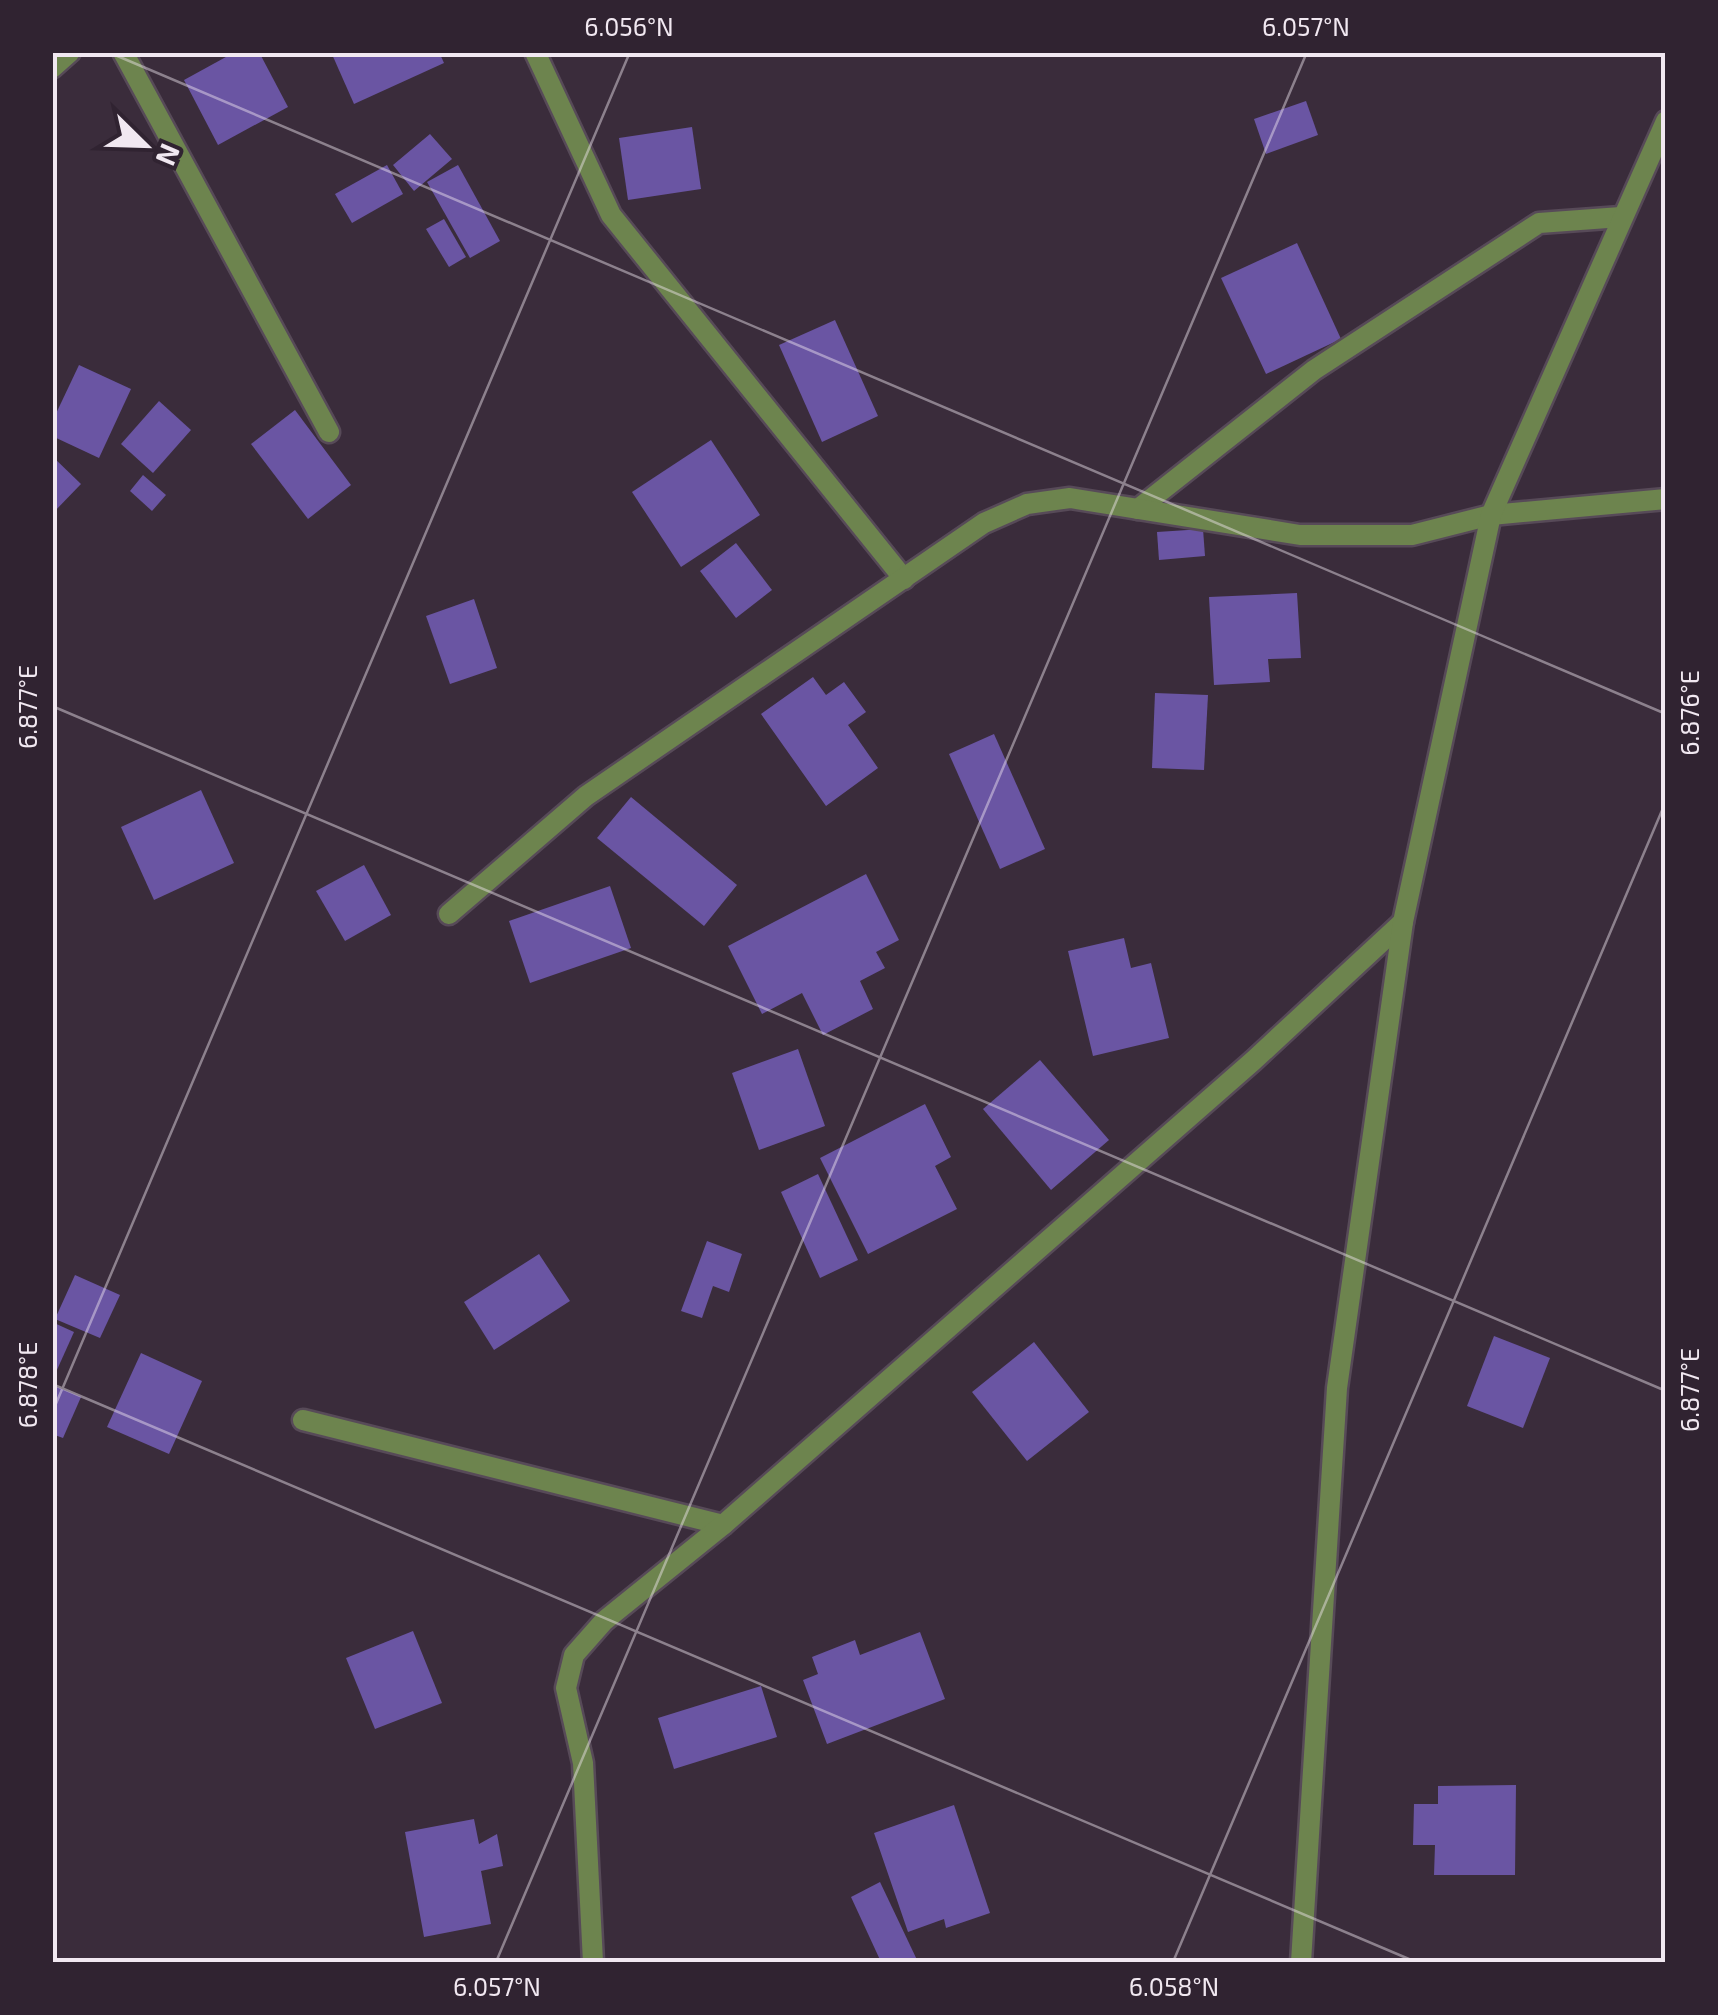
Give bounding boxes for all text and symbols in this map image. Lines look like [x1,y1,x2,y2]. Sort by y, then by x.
text: 6.056°N [584,11,674,41]
text: 6.057°N [1262,11,1350,41]
north arrow [95,95,195,195]
text: N [149,139,189,171]
text: 6.877°E [12,665,42,749]
text: 6.876°E [1674,670,1704,756]
text: 6.878°E [12,1342,42,1428]
text: 6.877°E [1674,1348,1704,1432]
text: 6.057°N [453,1971,541,2001]
text: 6.058°N [1129,1971,1219,2001]

